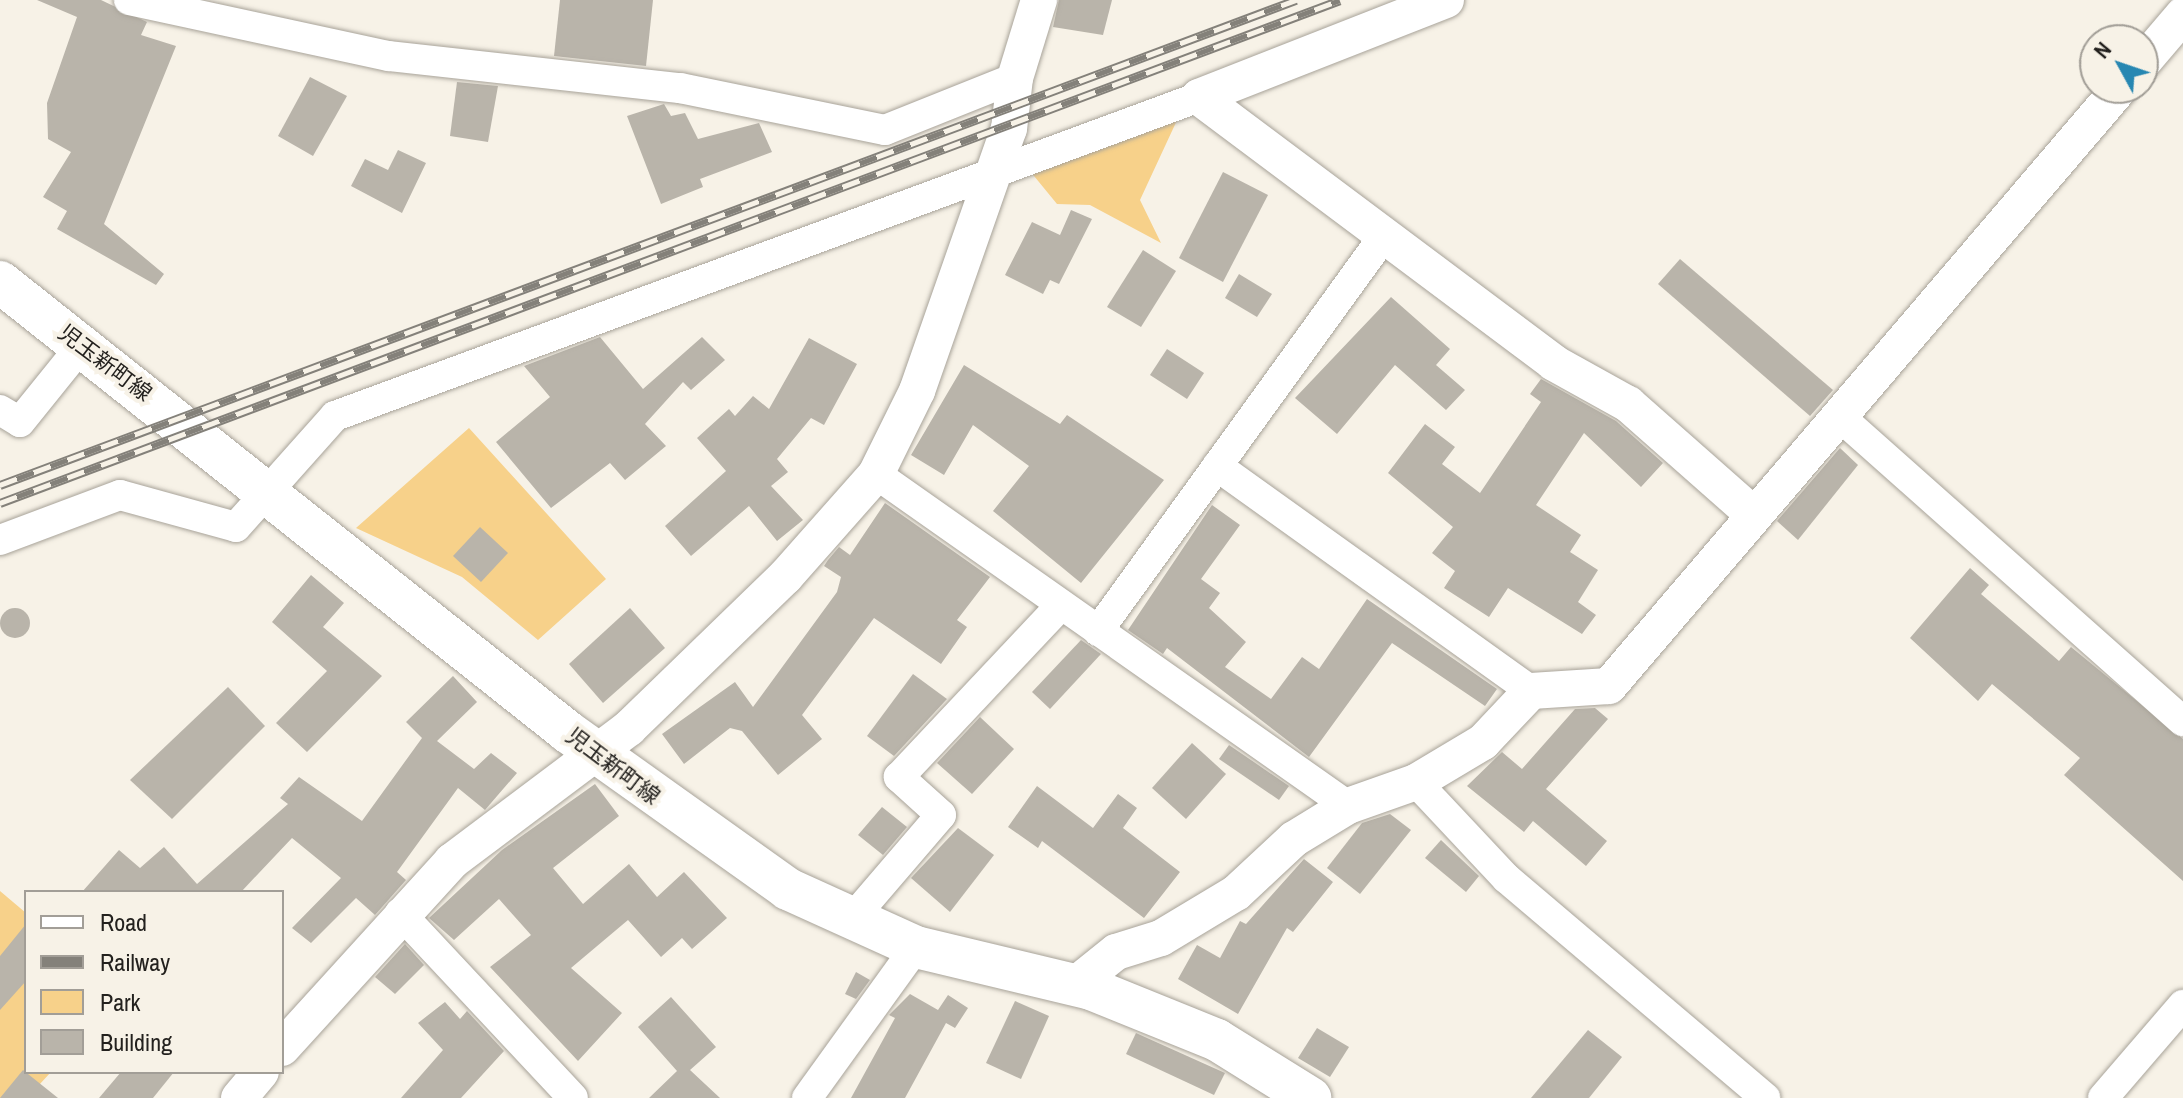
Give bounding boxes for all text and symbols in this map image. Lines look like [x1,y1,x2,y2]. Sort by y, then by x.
north arrow [2079,24,2159,104]
text: N [2086,35,2118,64]
street label: 児玉新町線 [53,319,157,407]
street label: 児玉新町線 [561,722,665,810]
legend [24,890,284,1074]
text: Road [100,906,147,938]
text: Railway [100,946,170,978]
text: Park [100,986,140,1018]
text: Building [100,1026,172,1058]

